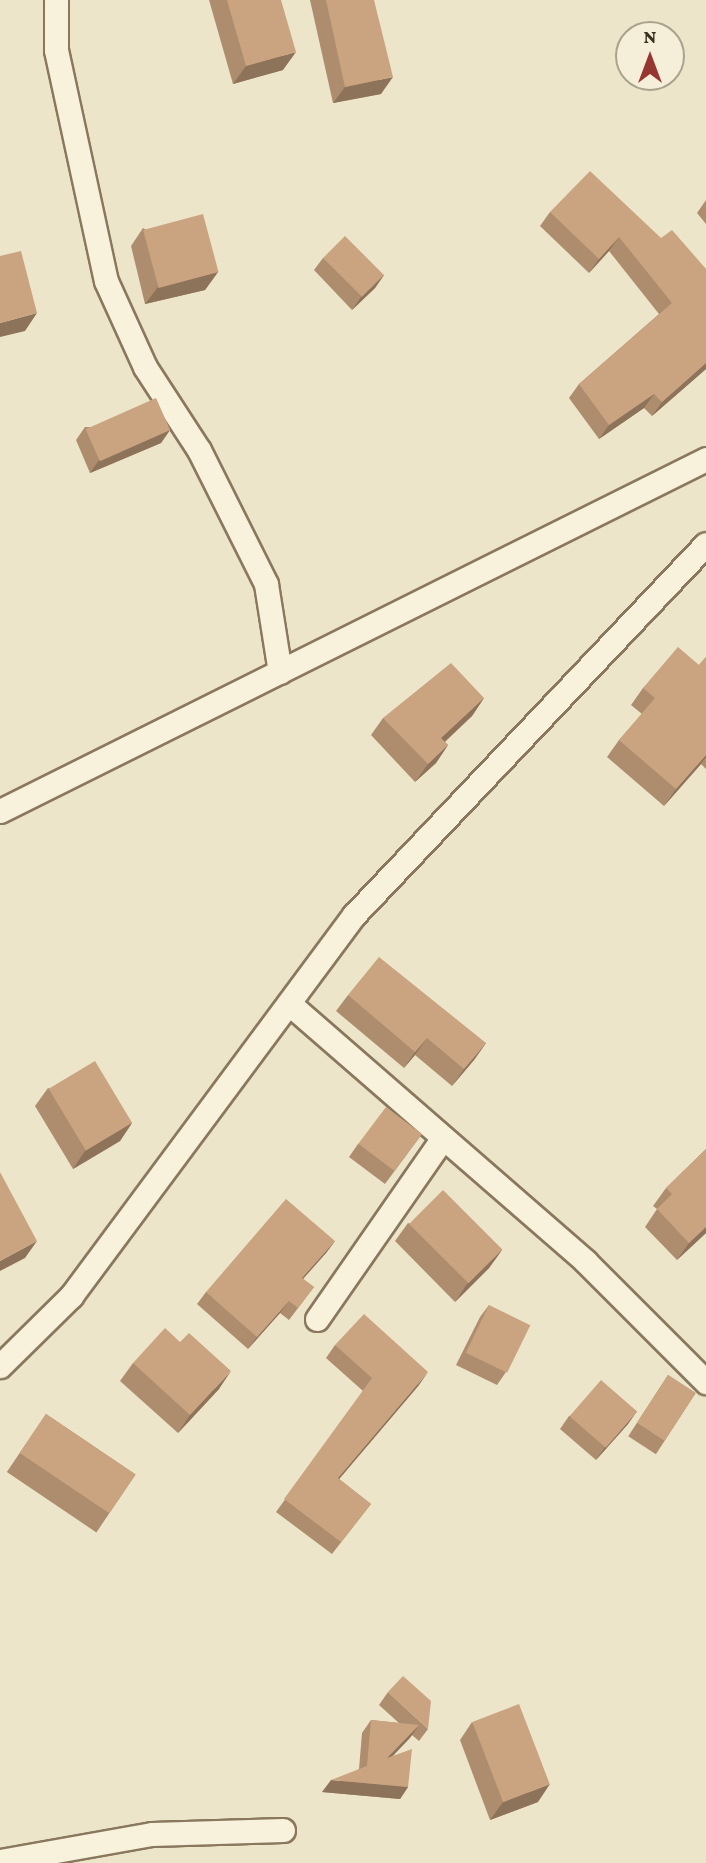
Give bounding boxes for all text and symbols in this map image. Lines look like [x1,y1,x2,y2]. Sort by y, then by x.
north arrow [615,21,685,91]
text: N [644,26,656,47]

